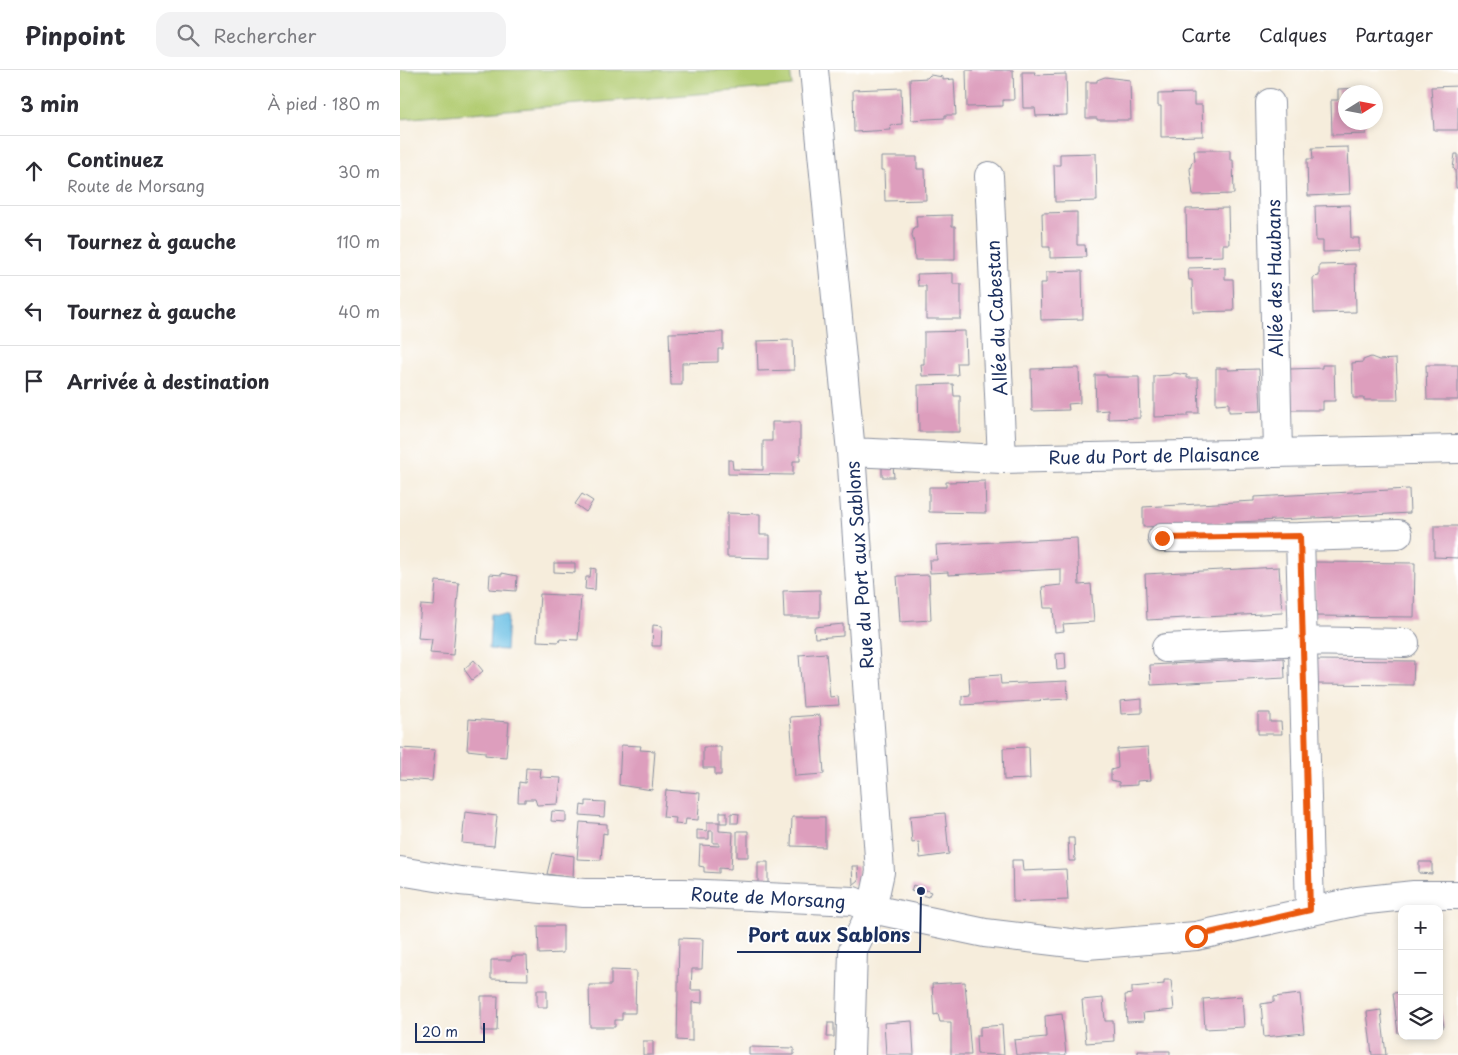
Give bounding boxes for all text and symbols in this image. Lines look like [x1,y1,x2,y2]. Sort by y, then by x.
search box [156,12,506,57]
text: Pinpoint [25,17,126,53]
icon: search [174,21,202,49]
text: Rechercher [214,21,316,49]
text: Carte [1181,21,1231,48]
text: Calques [1259,21,1327,48]
text: Partager [1355,21,1433,48]
north arrow [1338,85,1383,130]
text: 3 min [20,87,79,119]
text: À pied · 180 m [268,91,380,115]
text: Continuez [67,145,164,173]
icon: ahead [20,157,48,185]
text: 30 m [338,159,380,183]
text: Route de Morsang [67,173,205,197]
street label: Allée des Haubans [1259,199,1289,357]
icon: left [20,227,48,255]
text: Tournez à gauche [67,227,236,255]
text: 110 m [337,229,380,253]
street label: Allée du Cabestan [978,239,1014,397]
icon: left [20,297,48,325]
text: Tournez à gauche [67,297,236,325]
text: 40 m [338,299,380,323]
icon: arrive [20,367,48,395]
text: Arrivée à destination [67,367,270,395]
street label: Rue du Port de Plaisance [1048,440,1260,470]
street label: Rue du Port aux Sablons [838,460,880,670]
route end [1151,527,1174,550]
street label: Route de Morsang [690,879,846,915]
map controls [1398,905,1443,1040]
button: + [1398,905,1443,950]
callout: Port aux Sablons [737,918,920,952]
text: Port aux Sablons [748,920,910,948]
route start [1185,925,1208,948]
button: − [1398,950,1443,995]
button: layers [1398,995,1443,1040]
scale bar [415,1020,485,1043]
text: 20 m [422,1021,458,1042]

